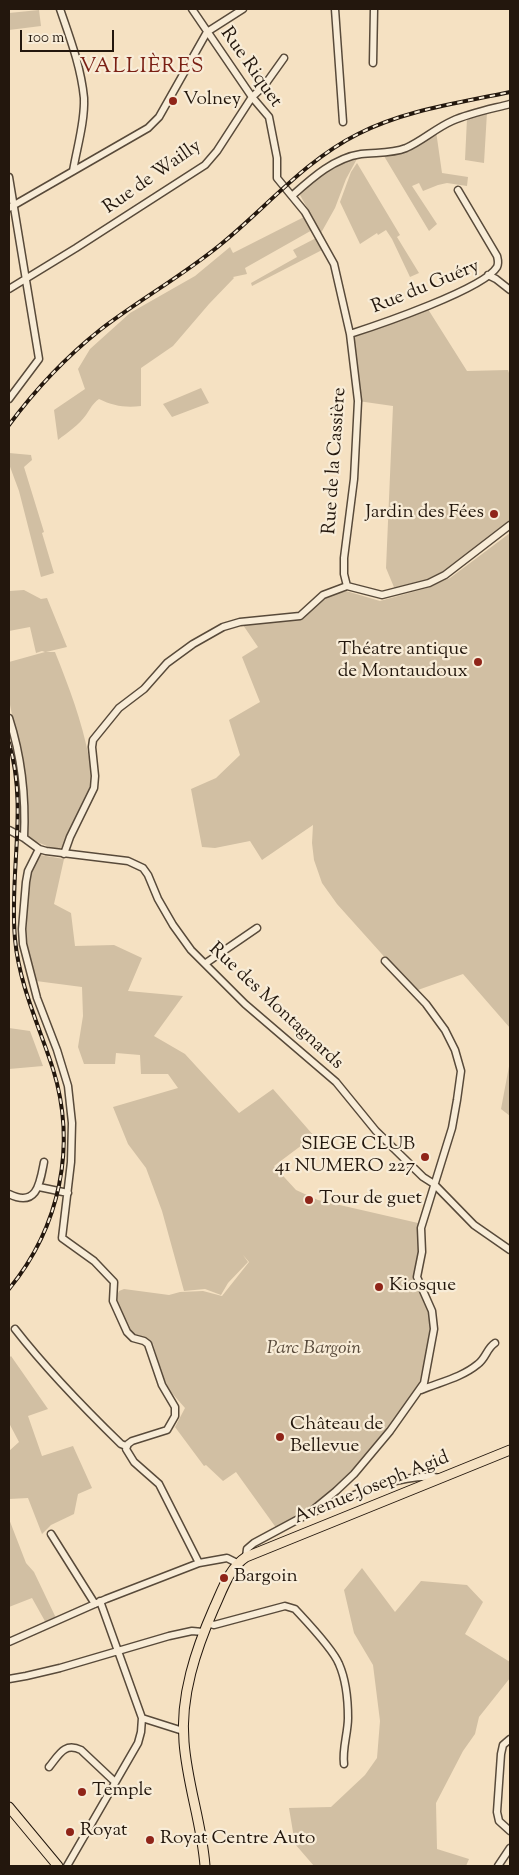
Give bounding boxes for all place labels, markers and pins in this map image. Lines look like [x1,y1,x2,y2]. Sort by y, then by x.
place label: Volney [183,90,241,112]
marker: Volney [167,95,179,107]
place label: Jardin des Fées [365,503,484,525]
marker: Jardin des Fées [488,508,500,520]
place label: Théatre antique de Montaudoux [338,640,468,684]
marker: Théatre antique de Montaudoux [472,656,484,668]
place label: SIEGE CLUB 41 NUMERO 227 [275,1135,415,1179]
marker: SIEGE CLUB 41 NUMERO 227 [419,1151,431,1163]
place label: Tour de guet [319,1189,422,1211]
marker: Tour de guet [303,1194,315,1206]
place label: Kiosque [389,1276,456,1298]
marker: Kiosque [373,1281,385,1293]
place label: Château de Bellevue [290,1415,383,1459]
marker: Château de Bellevue [274,1431,286,1443]
place label: Bargoin [234,1567,298,1589]
marker: Bargoin [218,1572,230,1584]
place label: Temple [92,1781,152,1803]
marker: Temple [76,1786,88,1798]
place label: Royat [80,1821,127,1843]
marker: Royat [64,1826,76,1838]
place label: Royat Centre Auto [160,1829,315,1851]
marker: Royat Centre Auto [144,1834,156,1846]

